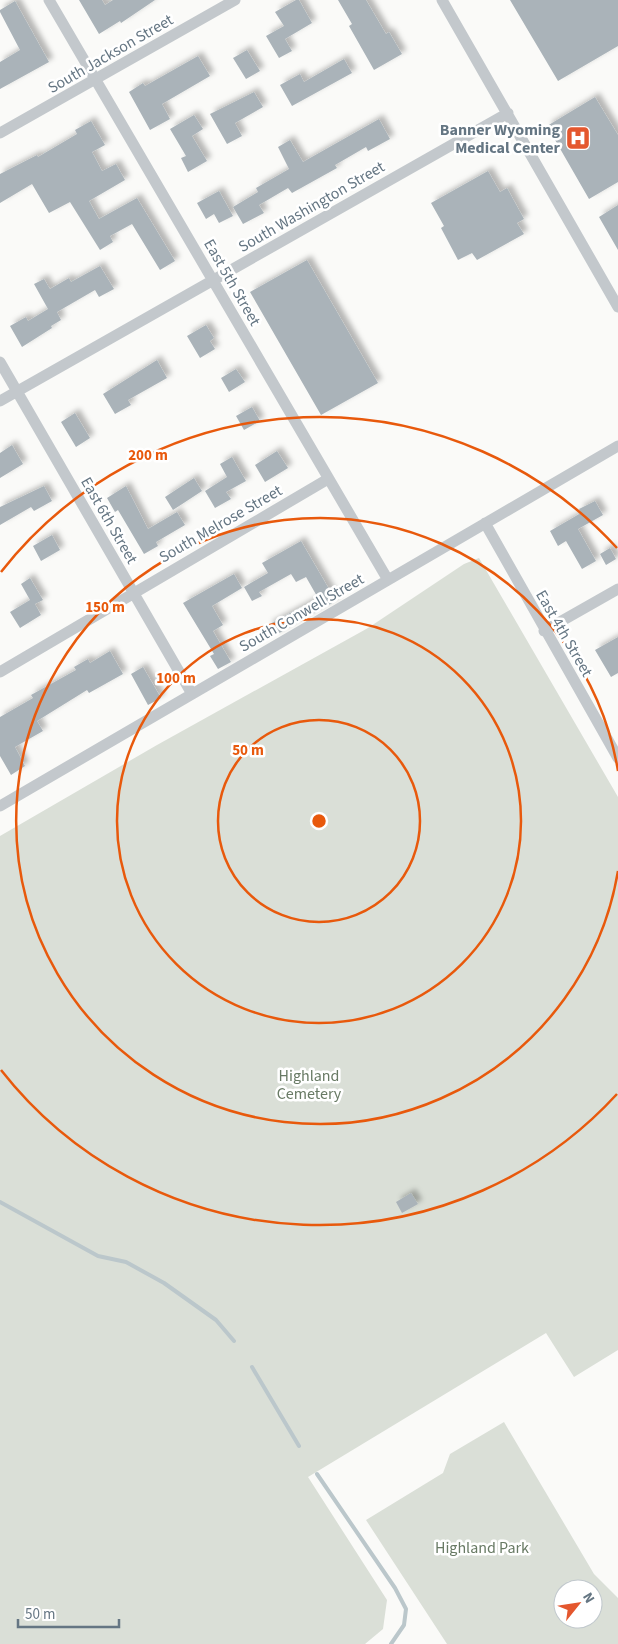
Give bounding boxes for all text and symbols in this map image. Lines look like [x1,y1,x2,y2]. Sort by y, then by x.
street label: South Jackson Street [44,9,178,99]
place label: Banner Wyoming Medical Center [440,119,561,159]
hospital icon: Banner Wyoming Medical Center [565,125,591,151]
street label: South Washington Street [234,156,389,258]
street label: East 5th Street [198,235,266,330]
text: 200 m [128,445,168,466]
street label: East 6th Street [75,473,143,568]
street label: South Melrose Street [155,479,287,568]
street label: South Conwell Street [235,568,368,658]
street label: East 4th Street [530,586,598,681]
text: 150 m [85,597,125,618]
text: 100 m [156,668,196,689]
text: 50 m [232,740,264,761]
centre of rings [310,812,328,830]
park label: Highland Cemetery [277,1065,342,1105]
park label: Highland Park [435,1537,529,1559]
north arrow [553,1579,603,1629]
text: N [577,1589,599,1607]
scale bar [18,1596,119,1628]
text: 50 m [25,1604,55,1625]

